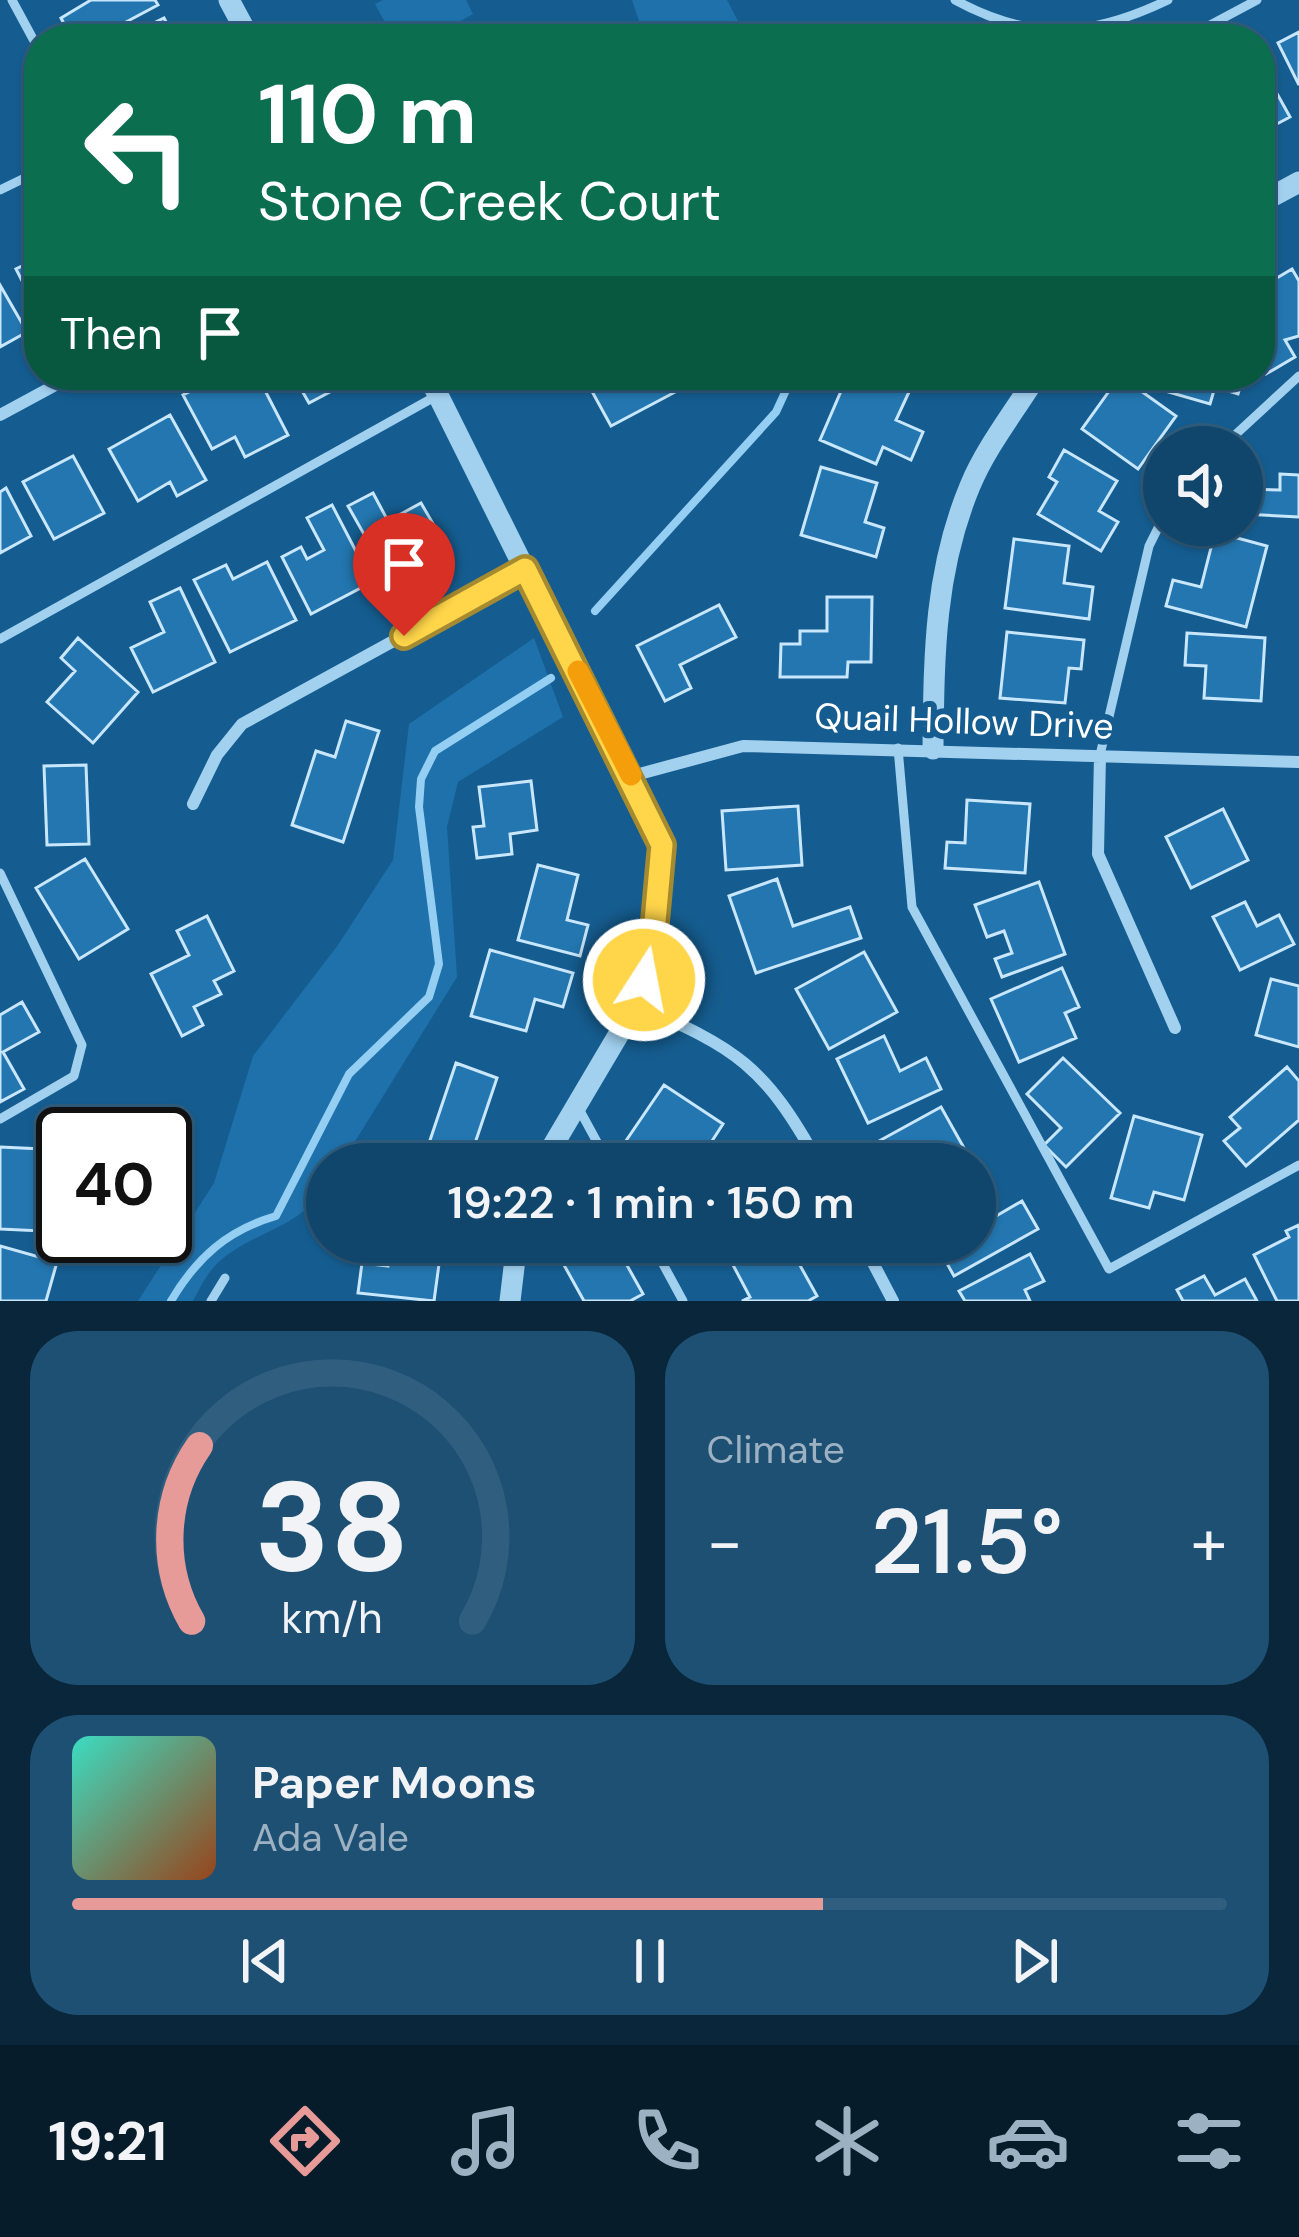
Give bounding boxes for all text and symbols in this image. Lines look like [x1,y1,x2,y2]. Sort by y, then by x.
text: 110 m [258,60,477,169]
icon: left [60,72,216,228]
text: Stone Creek Court [258,166,721,237]
icon: arrive [187,300,253,366]
text: Then [60,304,163,363]
map controls [1143,426,1263,546]
button: sound [1143,426,1263,546]
pin [353,513,455,636]
icon: arrive [371,531,437,597]
street label: Quail Hollow Drive [814,692,1114,750]
position arrow [581,917,707,1043]
speed limit sign: 40 [36,1107,192,1263]
text: 19:22 · 1 min · 150 m [448,1173,854,1232]
text: Climate [707,1424,845,1475]
text: 38 [255,1446,409,1609]
text: 21.5° [871,1484,1063,1601]
text: − [707,1500,743,1585]
text: + [1191,1500,1227,1585]
text: km/h [282,1590,383,1646]
text: Paper Moons [252,1753,537,1812]
text: Ada Vale [252,1812,409,1863]
icon: previous [232,1928,298,1994]
icon: pause [617,1928,683,1994]
icon: next [1002,1928,1068,1994]
icon: directions [263,2099,347,2183]
icon: music [444,2099,528,2183]
icon: phone [625,2099,709,2183]
icon: climate [805,2099,889,2183]
icon: car [986,2099,1070,2183]
icon: filters [1167,2099,1251,2183]
text: 19:21 [48,2106,167,2177]

